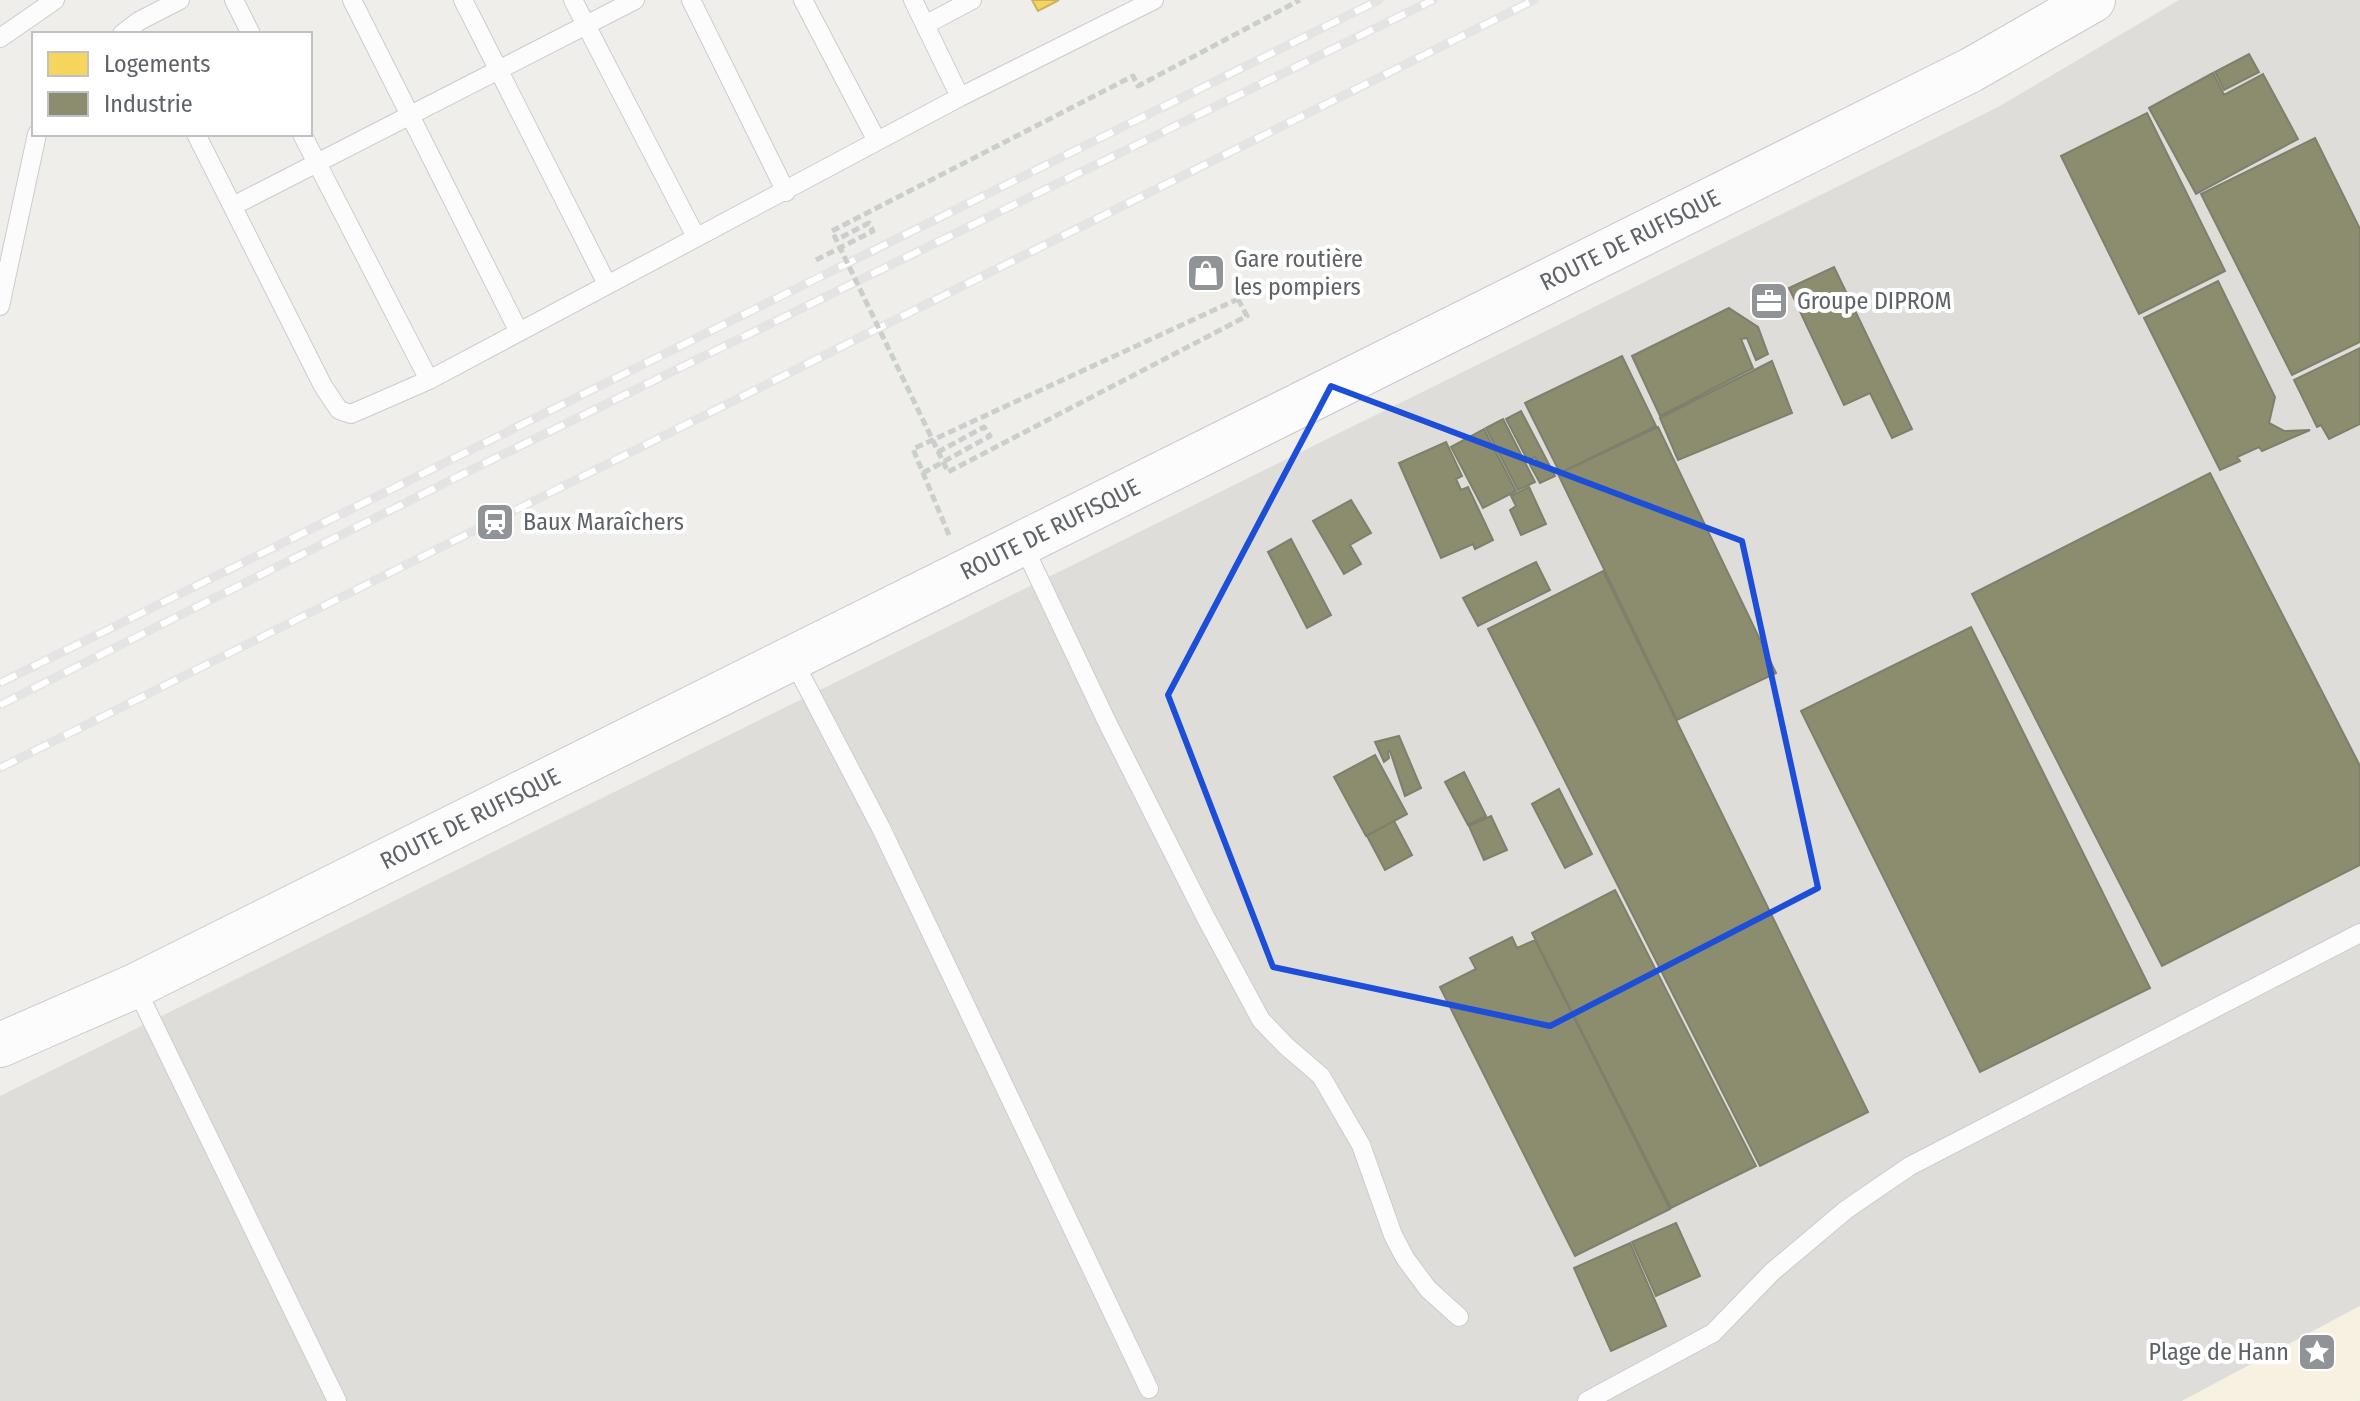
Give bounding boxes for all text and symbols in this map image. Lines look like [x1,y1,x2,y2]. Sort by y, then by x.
legend [32,32,312,136]
text: Logements [104,50,211,78]
text: Industrie [104,90,193,118]
street label: ROUTE DE RUFISQUE [1535,184,1724,297]
place label: Gare routière les pompiers [1234,245,1363,301]
shop icon: Gare routière les pompiers [1185,252,1227,294]
office icon: Groupe DIPROM [1748,280,1790,322]
place label: Groupe DIPROM [1797,287,1952,315]
street label: ROUTE DE RUFISQUE [956,473,1145,586]
station icon: Baux Maraîchers [474,501,516,543]
place label: Baux Maraîchers [523,508,684,536]
street label: ROUTE DE RUFISQUE [376,762,565,875]
place icon: Plage de Hann [2296,1331,2338,1373]
place label: Plage de Hann [2149,1338,2289,1366]

